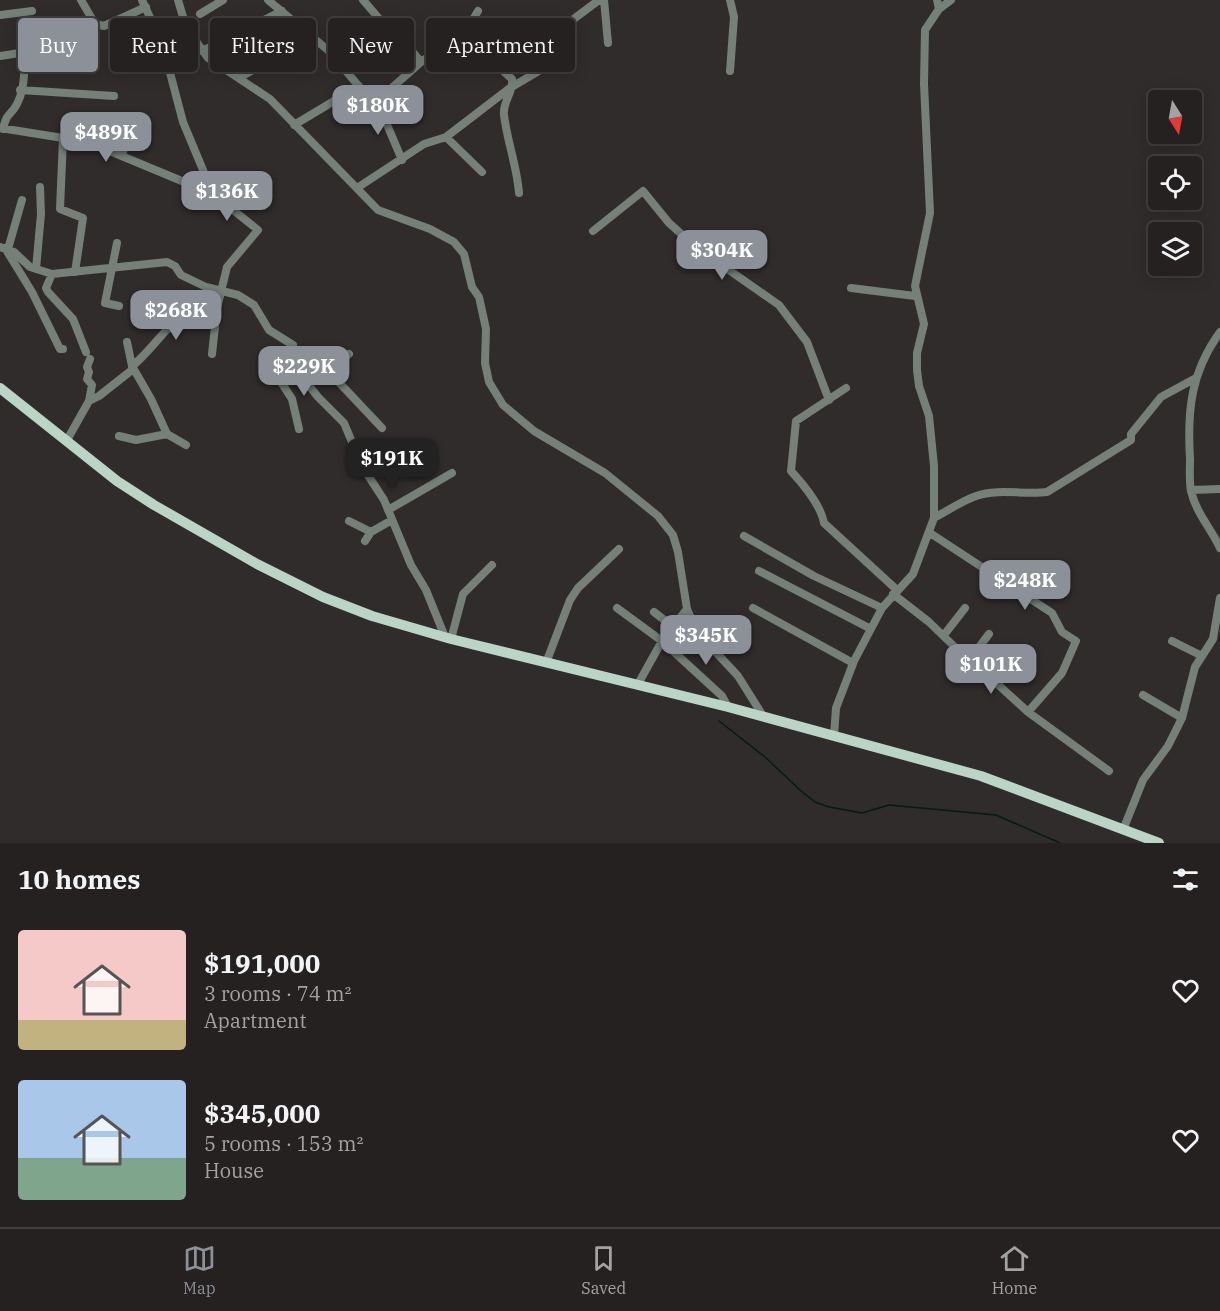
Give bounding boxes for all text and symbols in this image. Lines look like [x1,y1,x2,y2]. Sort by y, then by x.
chip: Buy [18,18,98,72]
chip: Rent [110,18,198,72]
chip: Filters [210,18,316,72]
chip: New [328,18,414,72]
chip: Apartment [426,18,575,72]
pin: $180K [336,85,420,136]
north arrow [1148,90,1202,144]
map controls [1148,90,1202,276]
text: $180K [346,91,410,118]
pin: $489K [64,112,148,163]
text: $489K [74,118,138,145]
button: locate [1148,156,1202,210]
pin: $136K [185,171,269,222]
text: $136K [195,177,259,204]
button: layers [1148,222,1202,276]
pin: $304K [680,230,764,281]
text: $304K [690,236,754,263]
pin: $268K [134,290,218,341]
text: $268K [144,296,208,323]
pin: $229K [262,346,346,397]
text: $229K [272,352,336,379]
pin: $191K [350,438,434,489]
text: $191K [360,444,424,471]
pin: $248K [983,560,1067,611]
text: $248K [993,566,1057,593]
pin: $345K [664,615,748,666]
text: $345K [674,621,738,648]
pin: $101K [949,644,1033,695]
text: $101K [959,650,1023,677]
text: 10 homes [18,862,140,896]
icon: filters [1169,863,1202,896]
text: $191,000 [204,946,320,980]
icon: home [66,954,138,1026]
icon: heart [1169,974,1202,1007]
text: 3 rooms · 74 m² [204,980,351,1007]
text: Apartment [204,1007,307,1034]
text: $345,000 [204,1096,320,1130]
icon: home [66,1104,138,1176]
icon: heart [1169,1124,1202,1157]
text: 5 rooms · 153 m² [204,1130,363,1157]
text: House [204,1157,264,1184]
tab: Map [183,1242,216,1298]
tab: Saved [581,1242,626,1298]
tab: Home [992,1242,1037,1298]

